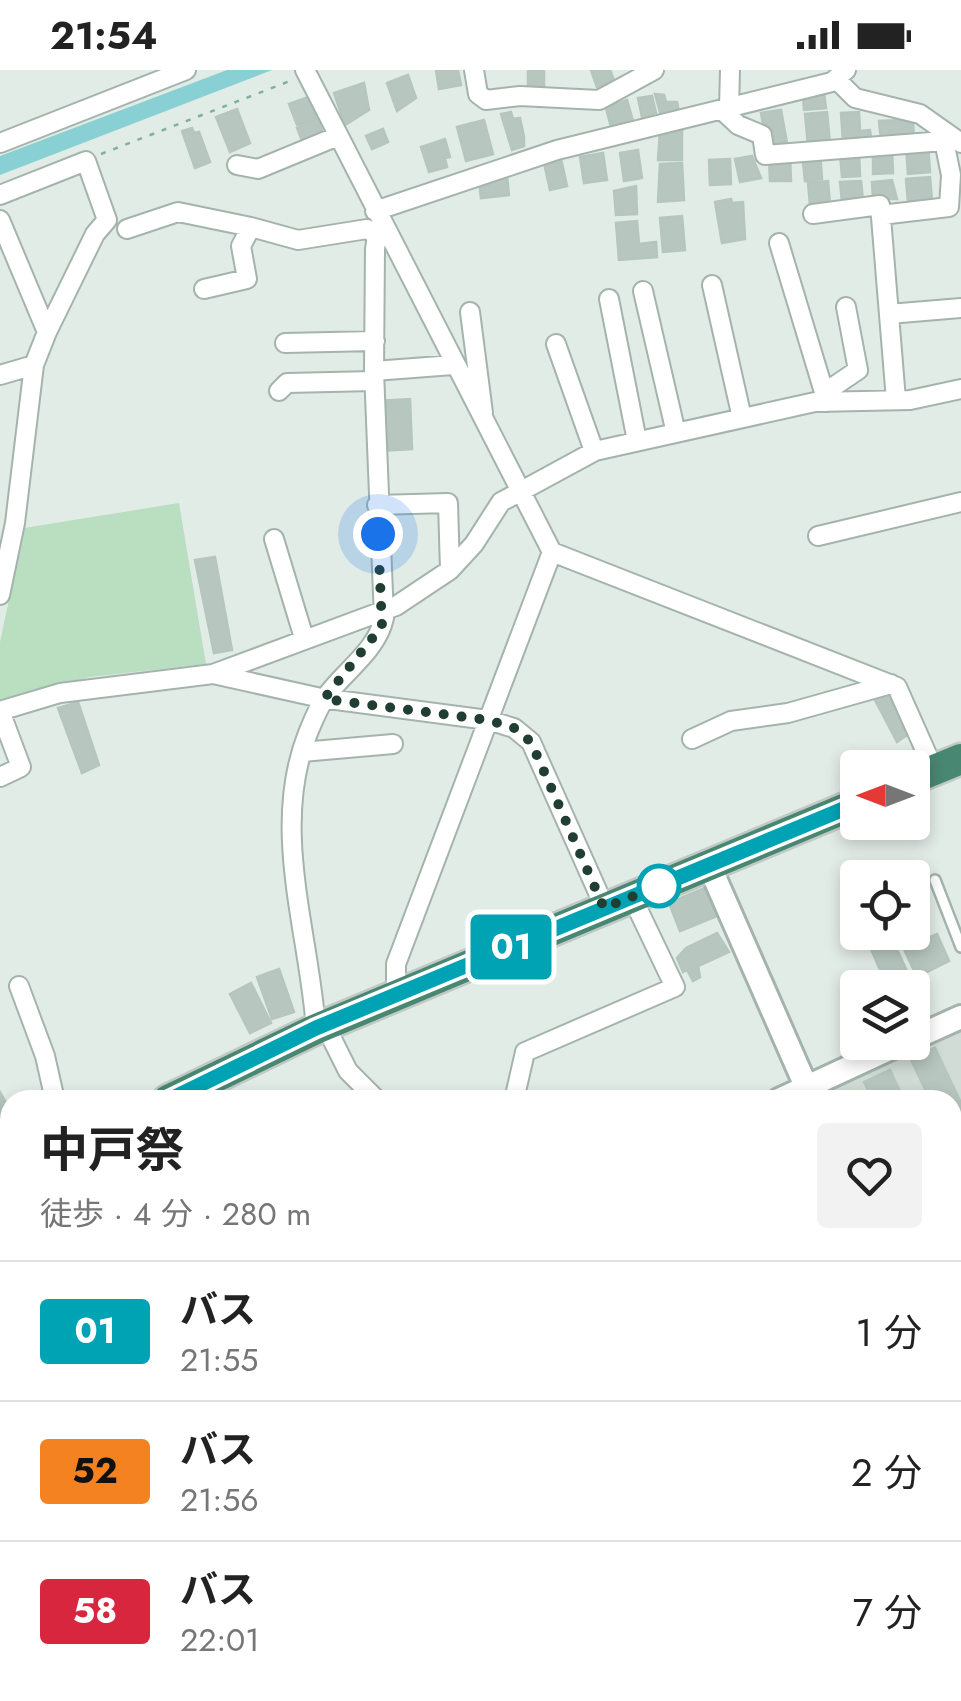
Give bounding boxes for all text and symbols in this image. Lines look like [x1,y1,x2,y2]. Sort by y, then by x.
text: 21:54 [50,8,158,63]
your location [353,509,403,559]
north arrow [840,750,930,840]
map controls [840,750,930,1060]
button: locate [840,860,930,950]
unlabelled marker [638,865,680,907]
line badge: 01 [466,914,556,980]
text: 01 [491,922,532,972]
button: layers [840,970,930,1060]
text: 中戸祭 [40,1116,184,1185]
button: heart [817,1123,922,1228]
text: 徒歩 · 4 分 · 280 m [40,1191,311,1237]
text: バス [180,1282,256,1337]
text: 1 分 [855,1305,922,1360]
text: 01 [75,1306,116,1356]
text: 21:55 [180,1337,258,1383]
text: バス [180,1422,256,1477]
text: 2 分 [851,1445,922,1500]
text: 52 [72,1446,118,1496]
text: 21:56 [180,1477,259,1523]
text: バス [180,1562,256,1617]
text: 7 分 [853,1585,922,1640]
text: 58 [73,1586,117,1636]
text: 22:01 [180,1617,260,1663]

